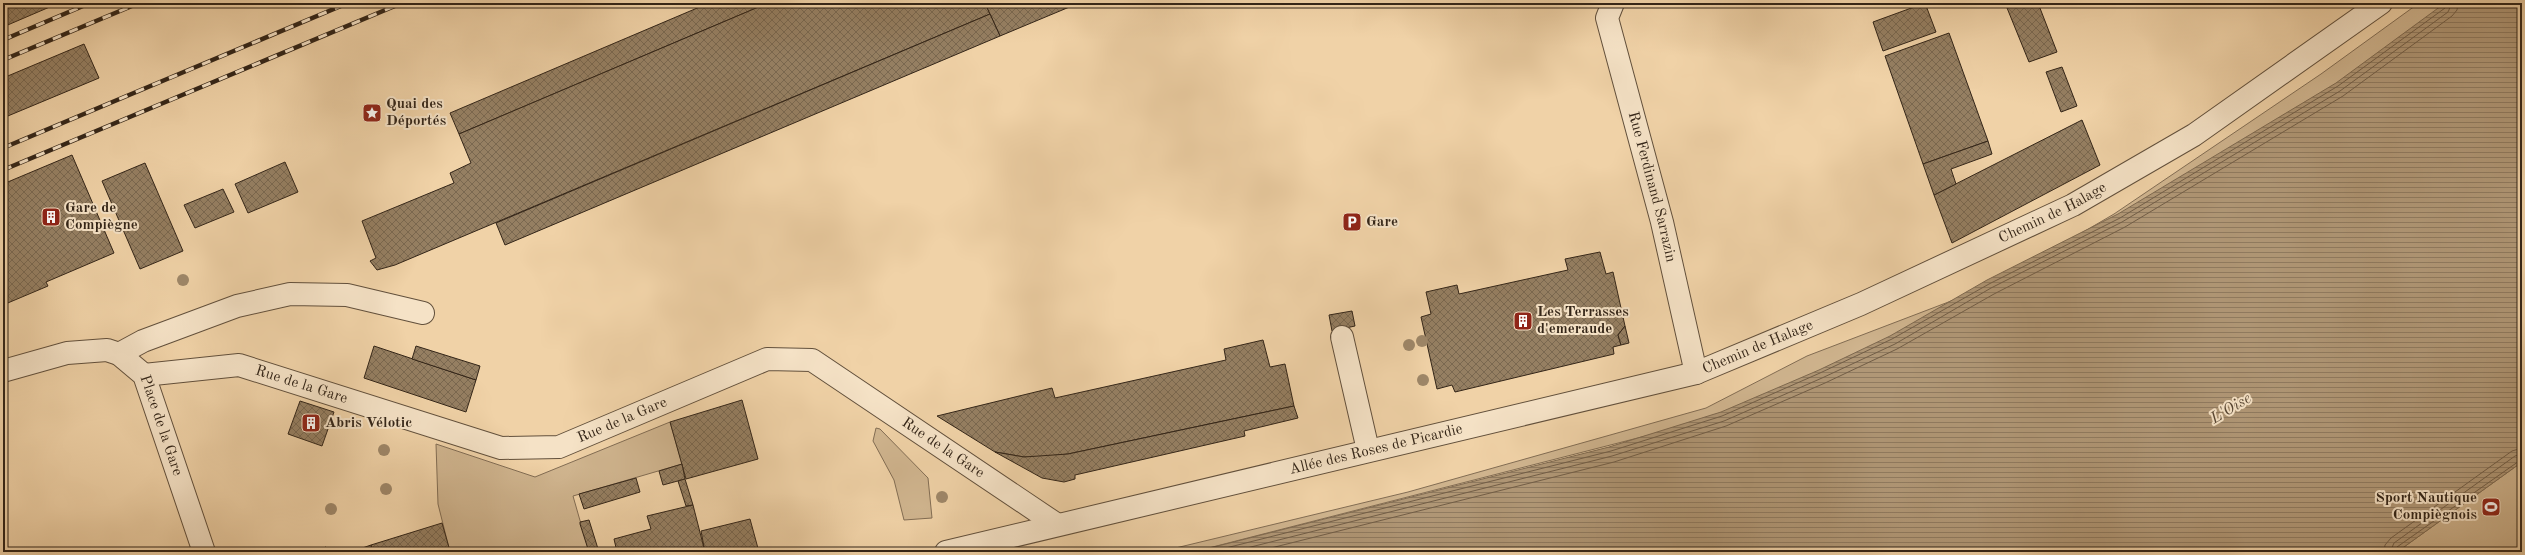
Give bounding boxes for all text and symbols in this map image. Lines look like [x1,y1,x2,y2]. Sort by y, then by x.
place label: Quai des Déportés [386,97,446,129]
place icon: Quai des Déportés [361,102,383,124]
street label: Rue Ferdinand Sarrazin [1625,110,1678,264]
street label: Chemin de Halage [1996,180,2109,246]
place label: Gare de Compiègne [65,201,138,233]
building icon: Gare de Compiègne [40,206,62,228]
parking icon: Gare [1341,211,1363,233]
place label: Gare [1366,215,1398,230]
place label: Les Terrasses d'emeraude [1537,305,1629,337]
building icon: Les Terrasses d'emeraude [1512,310,1534,332]
street label: Chemin de Halage [1700,317,1815,377]
street label: Rue de la Gare [253,363,349,406]
street label: Place de la Gare [137,373,185,478]
water label: L'Oise [2207,390,2255,428]
street label: Rue de la Gare [575,395,669,446]
building icon: Abris Vélotic [300,412,322,434]
street label: Rue de la Gare [899,415,987,481]
place label: Abris Vélotic [325,416,412,431]
street label: Allée des Roses de Picardie [1288,421,1464,477]
place label: Sport Nautique Compiègnois [2375,491,2477,523]
sports icon: Sport Nautique Compiègnois [2480,496,2502,518]

